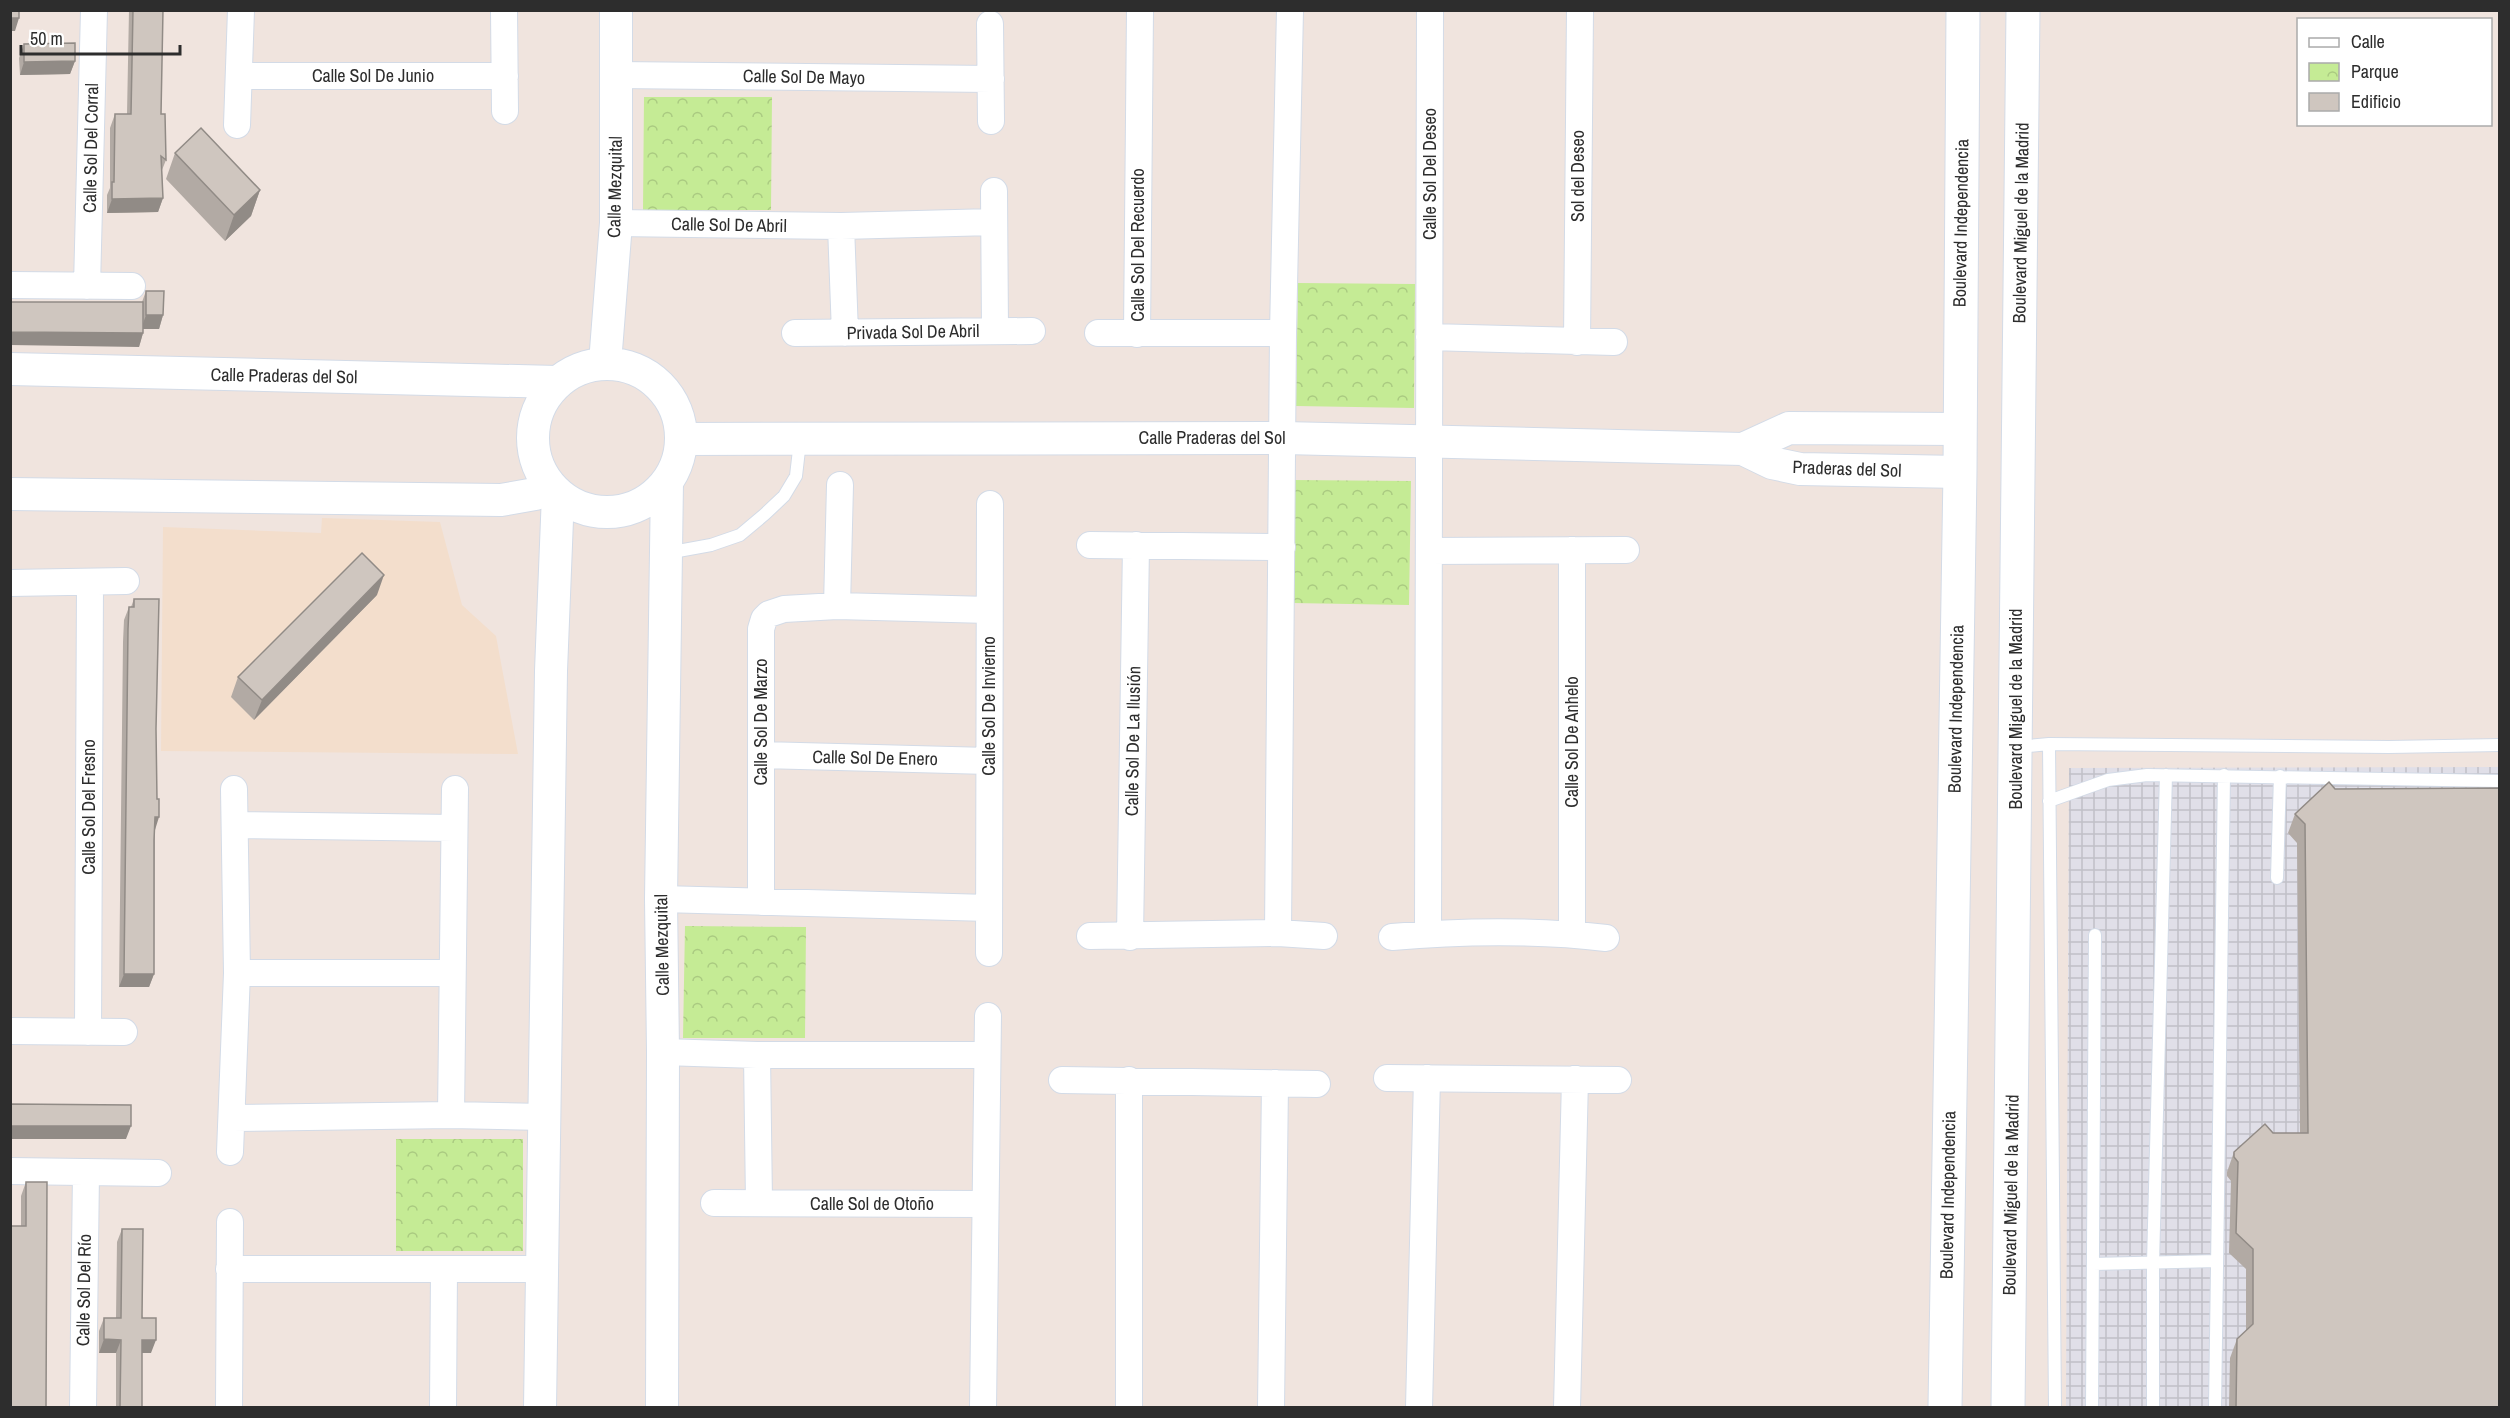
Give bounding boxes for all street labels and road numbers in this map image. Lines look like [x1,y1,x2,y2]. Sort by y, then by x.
street label: Calle Sol De Junio [312,63,434,88]
street label: Calle Sol De Mayo [743,63,865,90]
street label: Calle Sol Del Corral [77,83,104,213]
street label: Calle Sol Del Deseo [1417,108,1442,240]
street label: Boulevard Miguel de la Madrid [2006,122,2035,324]
street label: Sol del Deseo [1565,130,1590,222]
street label: Calle Mezquital [601,136,628,238]
street label: Boulevard Independencia [1947,139,1974,307]
street label: Calle Sol Del Recuerdo [1125,168,1150,322]
street label: Calle Sol De Abril [671,211,787,238]
street label: Privada Sol De Abril [846,318,980,345]
street label: Calle Praderas del Sol [210,362,358,389]
street label: Calle Praderas del Sol [1139,425,1285,450]
street label: Praderas del Sol [1792,454,1902,483]
street label: Boulevard Miguel de la Madrid [2003,608,2028,810]
street label: Boulevard Independencia [1942,625,1969,793]
street label: Calle Sol De Invierno [976,636,1001,776]
street label: Calle Sol De Marzo [748,658,773,786]
street label: Calle Sol De La Ilusión [1119,666,1146,816]
street label: Calle Sol De Anhelo [1559,676,1584,808]
street label: Calle Sol Del Fresno [76,739,101,875]
street label: Calle Sol De Enero [812,744,938,771]
street label: Calle Mezquital [648,894,675,996]
street label: Boulevard Miguel de la Madrid [1996,1094,2025,1296]
street label: Boulevard Independencia [1934,1111,1961,1279]
street label: Calle Sol de Otoño [810,1191,934,1216]
street label: Calle Sol Del Río [70,1234,97,1346]

